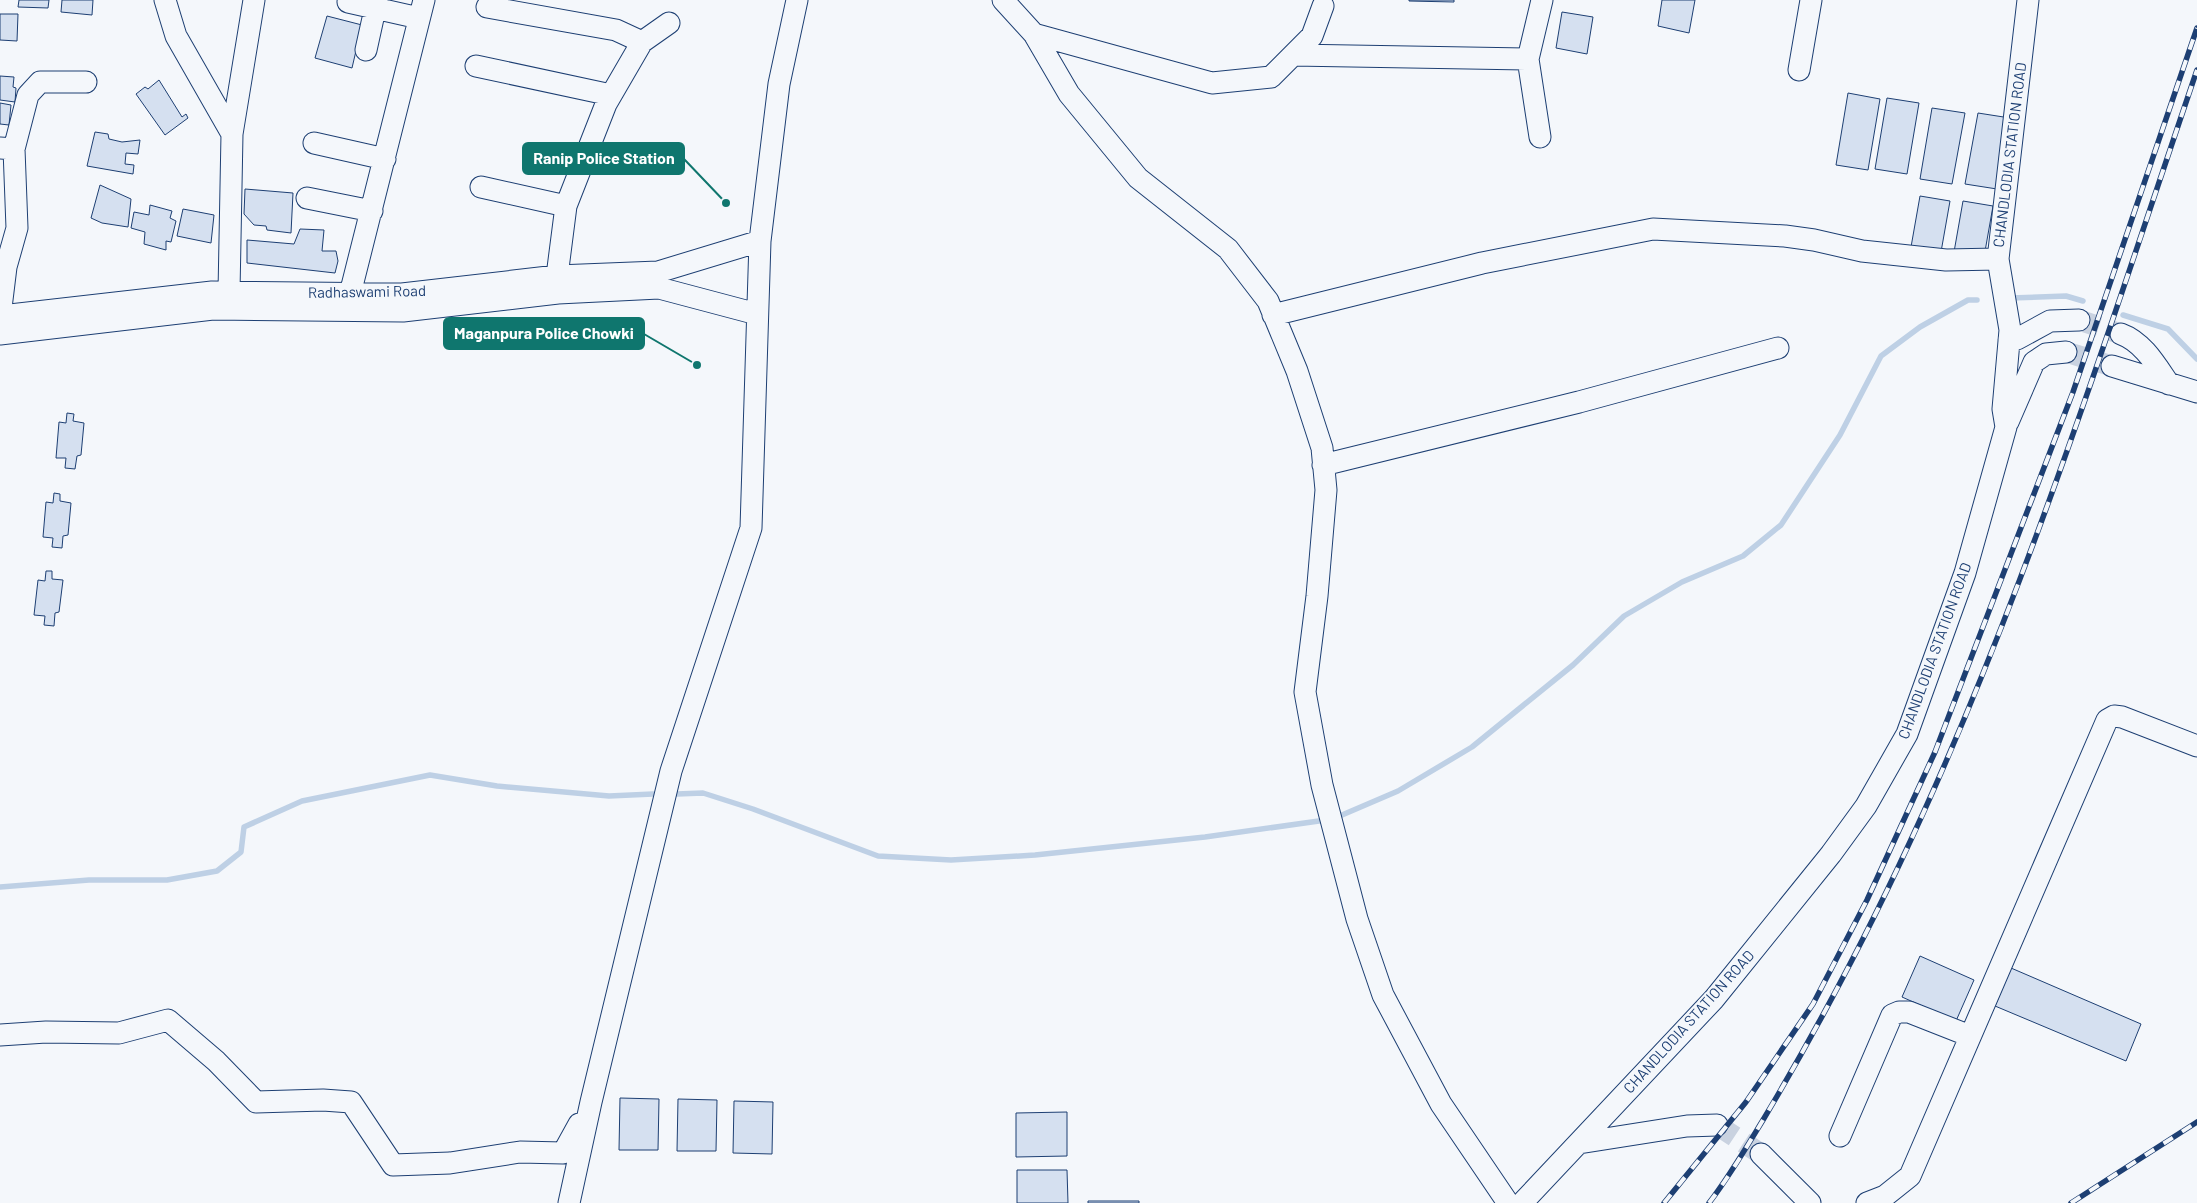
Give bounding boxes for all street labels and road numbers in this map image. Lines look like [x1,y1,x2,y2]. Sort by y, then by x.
street label: CHANDLODIA STATION ROAD [1989,61,2029,248]
street label: Radhaswami Road [308,281,426,301]
street label: CHANDLODIA STATION ROAD [1894,560,1974,741]
street label: CHANDLODIA STATION ROAD [1619,946,1757,1097]

